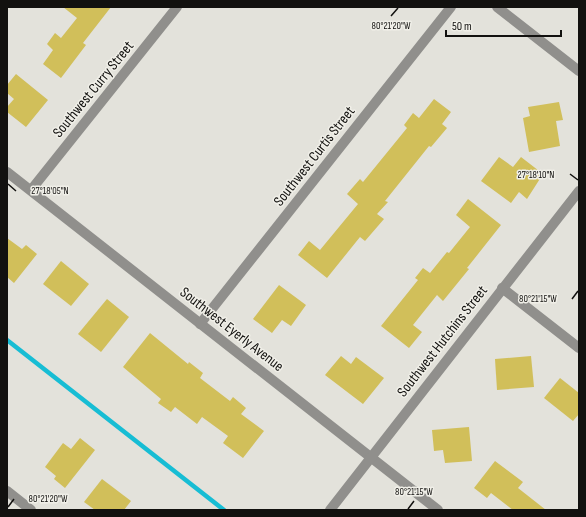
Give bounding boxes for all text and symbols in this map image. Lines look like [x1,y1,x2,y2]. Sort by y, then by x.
scale bar [446,12,561,38]
text: 50 m [452,19,472,34]
text: 80°21'20"W [372,20,411,32]
street label: Southwest Curry Street [49,37,138,141]
street label: Southwest Curtis Street [270,102,360,210]
text: 27°18'10"N [518,169,554,181]
text: 27°18'05"N [31,185,69,197]
street label: Southwest Hutchins Street [393,282,492,401]
street label: Southwest Eyerly Avenue [176,283,287,376]
text: 80°21'15"W [519,293,557,305]
text: 80°21'15"W [395,486,433,498]
text: 80°21'20"W [29,493,68,505]

